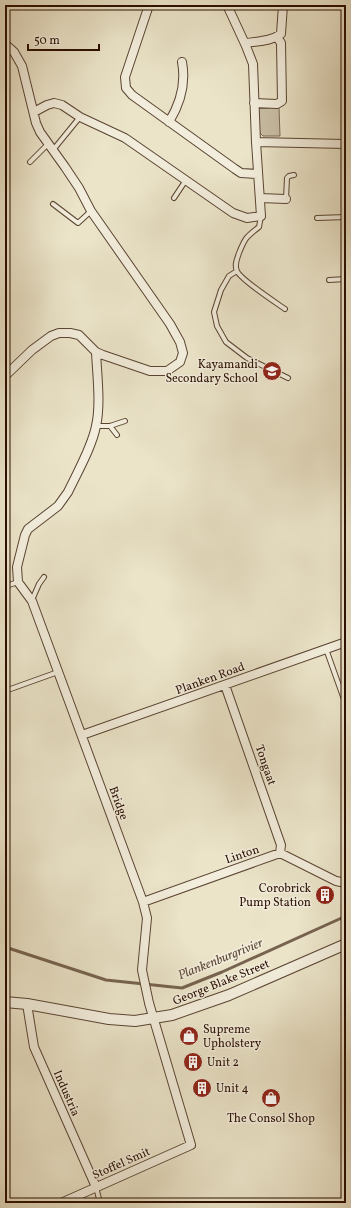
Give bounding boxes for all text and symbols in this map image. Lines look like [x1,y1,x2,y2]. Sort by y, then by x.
scale bar [28,26,99,52]
text: 50 m [34,33,60,49]
place label: Kayamandi Secondary School [165,357,258,387]
school or university icon: Kayamandi Secondary School [261,360,283,382]
street label: Planken Road [174,659,247,699]
street label: Tongaat [251,743,279,788]
street label: Bridge [105,784,132,823]
street label: Linton [223,842,262,868]
place label: Corobrick Pump Station [239,881,311,911]
building icon: Corobrick Pump Station [314,884,336,906]
water label: Plankenburgrivier [175,934,266,985]
street label: George Blake Street [171,956,272,1010]
place label: Supreme Upholstery [203,1022,262,1052]
shop icon: Supreme Upholstery [178,1025,200,1047]
building icon: Unit 2 [182,1051,204,1073]
place label: Unit 2 [207,1055,239,1071]
street label: Industria [49,1068,83,1119]
building icon: Unit 4 [191,1077,213,1099]
place label: Unit 4 [216,1081,249,1097]
shop icon: The Consol Shop [260,1087,282,1109]
place label: The Consol Shop [227,1111,315,1127]
street label: Stoffel Smit [90,1144,153,1184]

